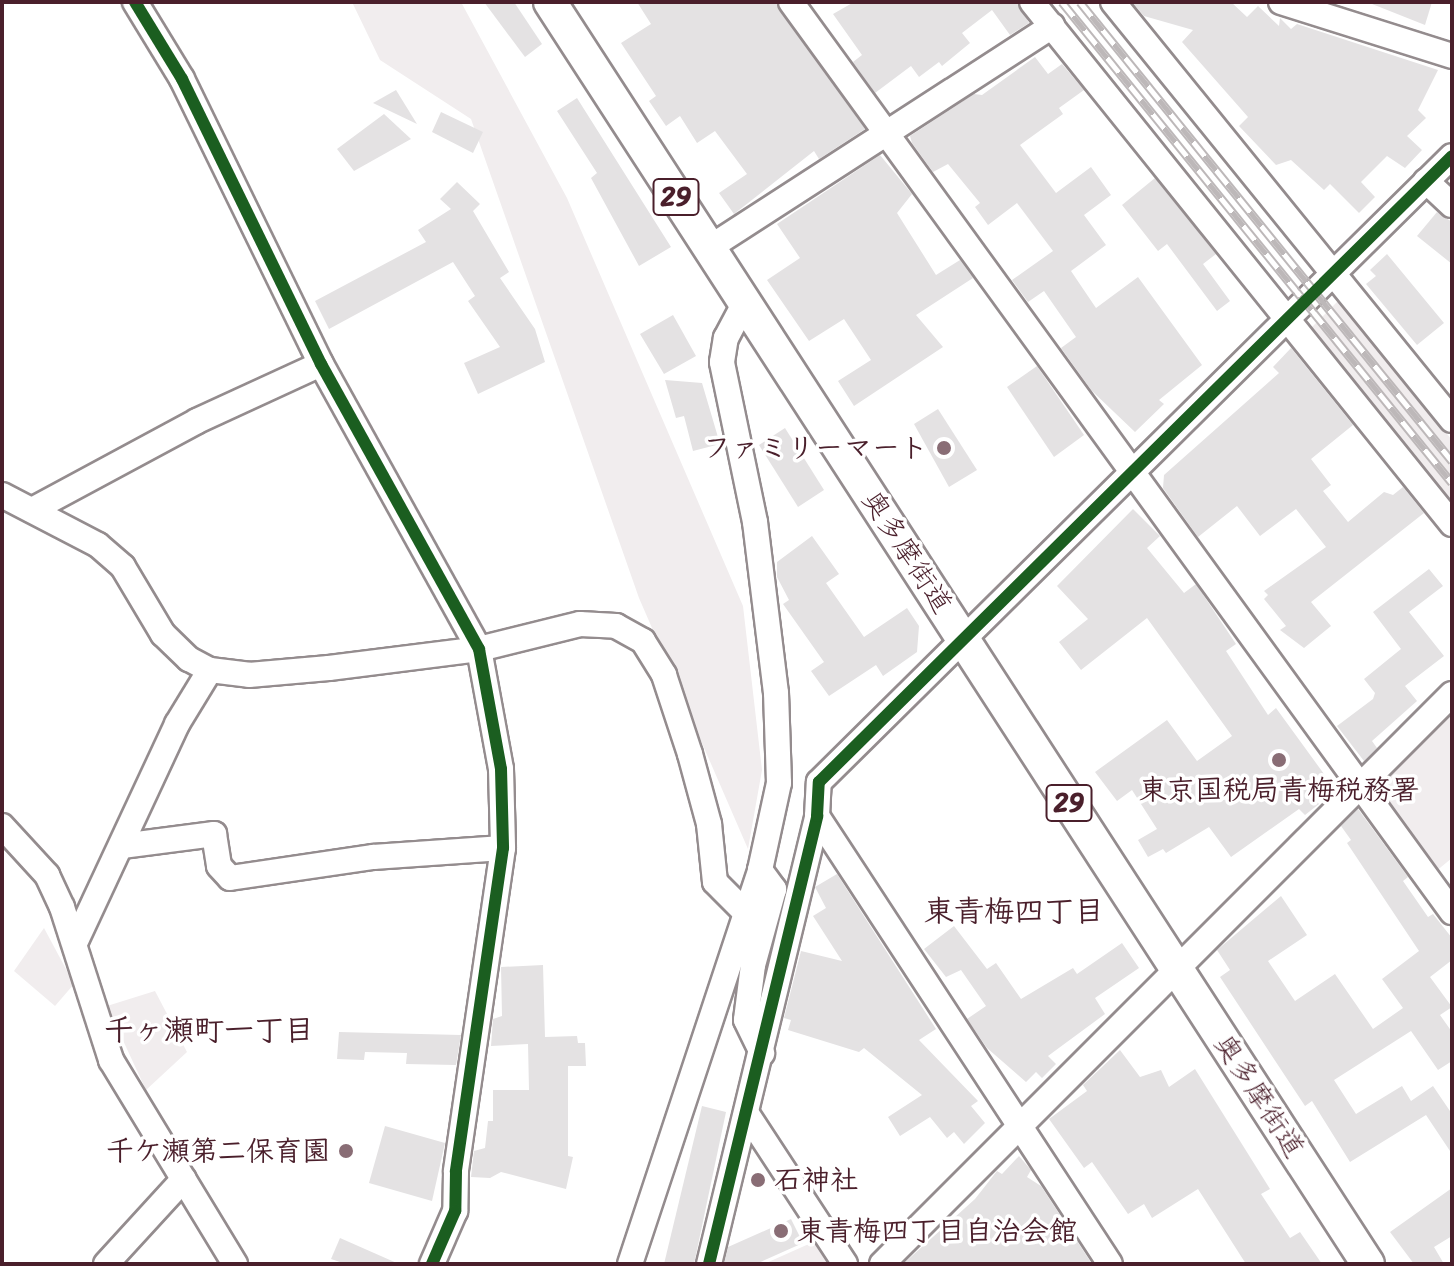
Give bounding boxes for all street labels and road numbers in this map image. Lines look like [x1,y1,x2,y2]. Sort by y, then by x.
road number: 29 [652,175,700,219]
street label: 奥多摩街道 [855,484,959,620]
road number: 29 [1045,781,1093,825]
street label: 奥多摩街道 [1207,1028,1311,1164]

